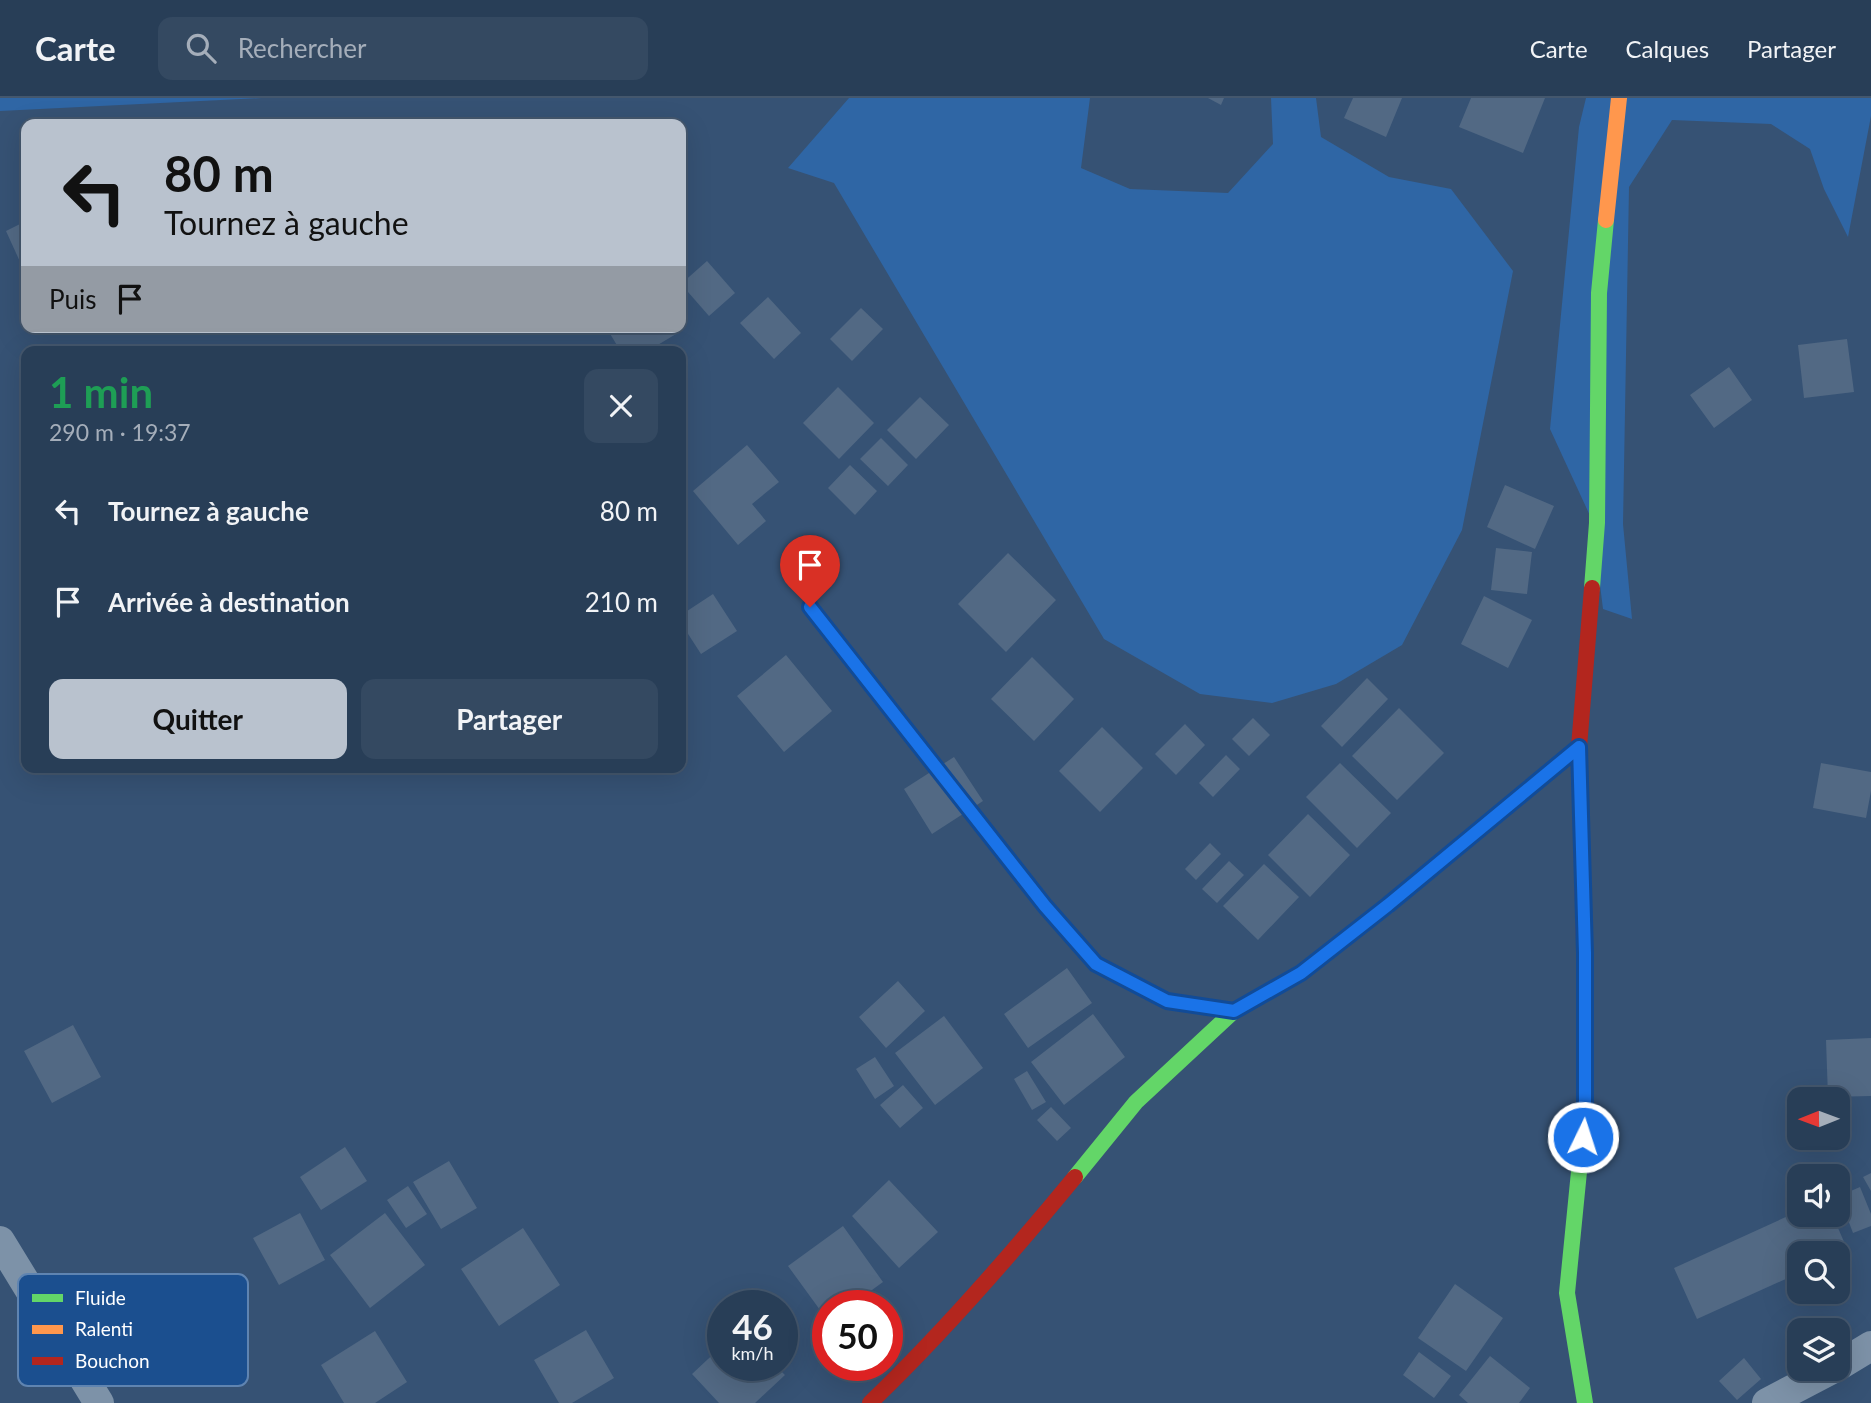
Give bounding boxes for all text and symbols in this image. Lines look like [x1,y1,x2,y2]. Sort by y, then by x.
search box [158,17,648,80]
text: Carte [35,28,116,68]
icon: search [182,29,220,67]
text: Rechercher [238,32,367,64]
text: Carte [1530,34,1588,63]
text: Calques [1626,34,1709,63]
text: Partager [1747,34,1836,63]
text: 80 m [164,144,274,202]
icon: left [49,147,140,238]
text: Tournez à gauche [164,203,409,242]
icon: arrive [111,280,149,318]
text: Puis [49,283,97,315]
text: 1 min [49,367,153,417]
button: close [584,369,658,443]
text: 290 m · 19:37 [49,418,191,446]
icon: left [49,492,87,530]
text: Tournez à gauche [108,495,309,527]
text: 80 m [600,495,658,527]
pin [780,535,840,607]
icon: arrive [791,546,829,584]
icon: arrive [49,583,87,621]
text: Arrivée à destination [108,586,350,618]
text: 210 m [585,586,658,618]
button: Quitter [49,679,347,759]
button: Partager [361,679,658,759]
north arrow [1787,1087,1850,1150]
map controls [1787,1087,1850,1381]
position arrow [1546,1100,1620,1174]
button: sound [1787,1164,1850,1227]
button: search [1787,1241,1850,1304]
legend [18,1274,248,1386]
text: Fluide [75,1286,126,1309]
speed limit sign: 50 [812,1290,903,1381]
text: 46 [732,1305,773,1347]
text: Ralenti [75,1317,133,1340]
button: layers [1787,1318,1850,1381]
text: km/h [731,1342,774,1364]
text: Bouchon [75,1349,150,1372]

